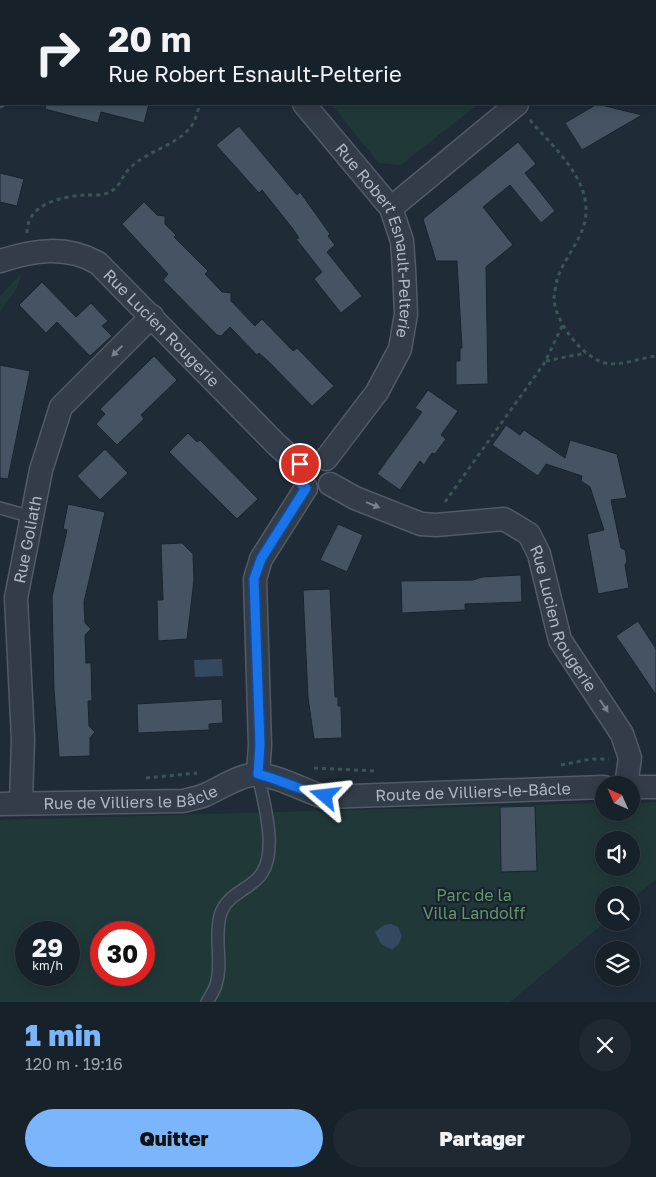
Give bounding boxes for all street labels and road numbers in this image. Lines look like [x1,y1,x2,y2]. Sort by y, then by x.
street label: Rue Robert Esnault-Pelterie [331,139,416,340]
street label: Rue Lucien Rougerie [99,265,224,391]
street label: Rue Goliath [9,494,46,585]
street label: Rue Lucien Rougerie [526,541,601,695]
street label: Route de Villiers-le-Bâcle [375,778,571,805]
street label: Rue de Villiers le Bâcle [43,781,221,813]

